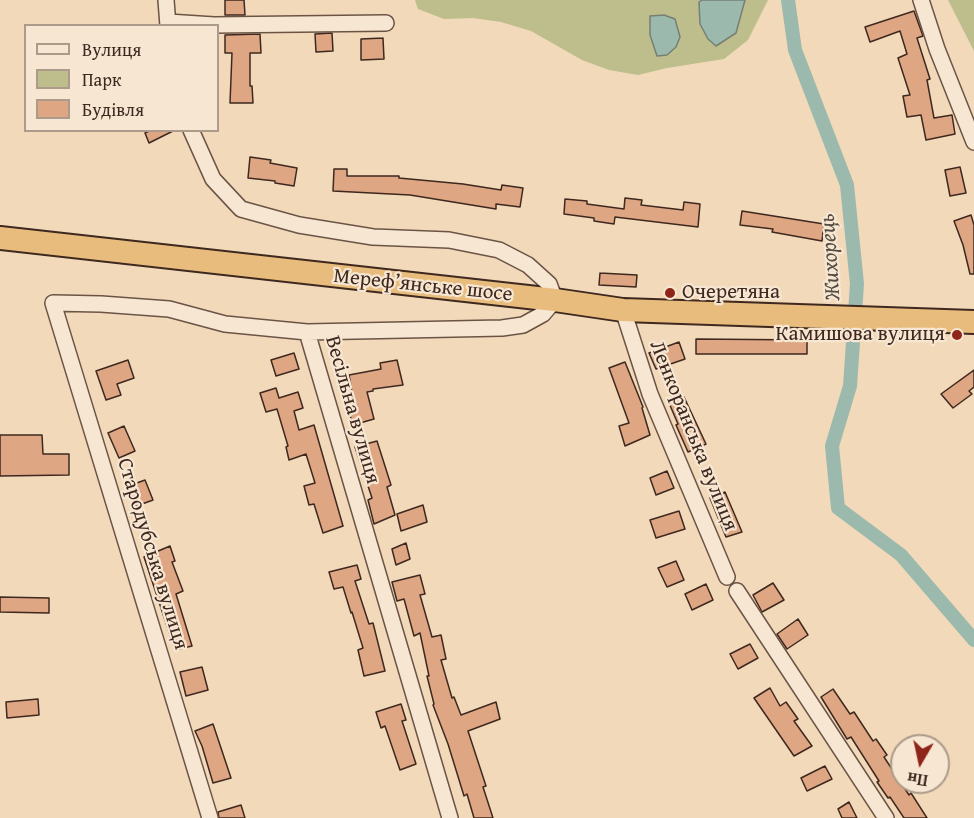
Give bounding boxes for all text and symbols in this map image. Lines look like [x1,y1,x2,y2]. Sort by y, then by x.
legend [24,24,219,132]
text: Вулиця [82,36,141,63]
text: Парк [82,66,121,93]
text: Будівля [82,96,144,123]
water label: Жихорець [815,212,847,302]
street label: Мереф’янське шосе [332,264,514,308]
place label: Очеретяна [682,280,780,306]
marker: Очеретяна [663,286,677,300]
place label: Камишова вулиця [776,322,945,348]
marker: Камишова вулиця [950,328,964,342]
street label: Весільна вулиця [319,333,385,487]
street label: Ленкоранська вулиця [643,337,743,535]
street label: Стародубська вулиця [111,455,193,653]
north arrow [890,734,950,794]
text: Пн [905,766,930,793]

